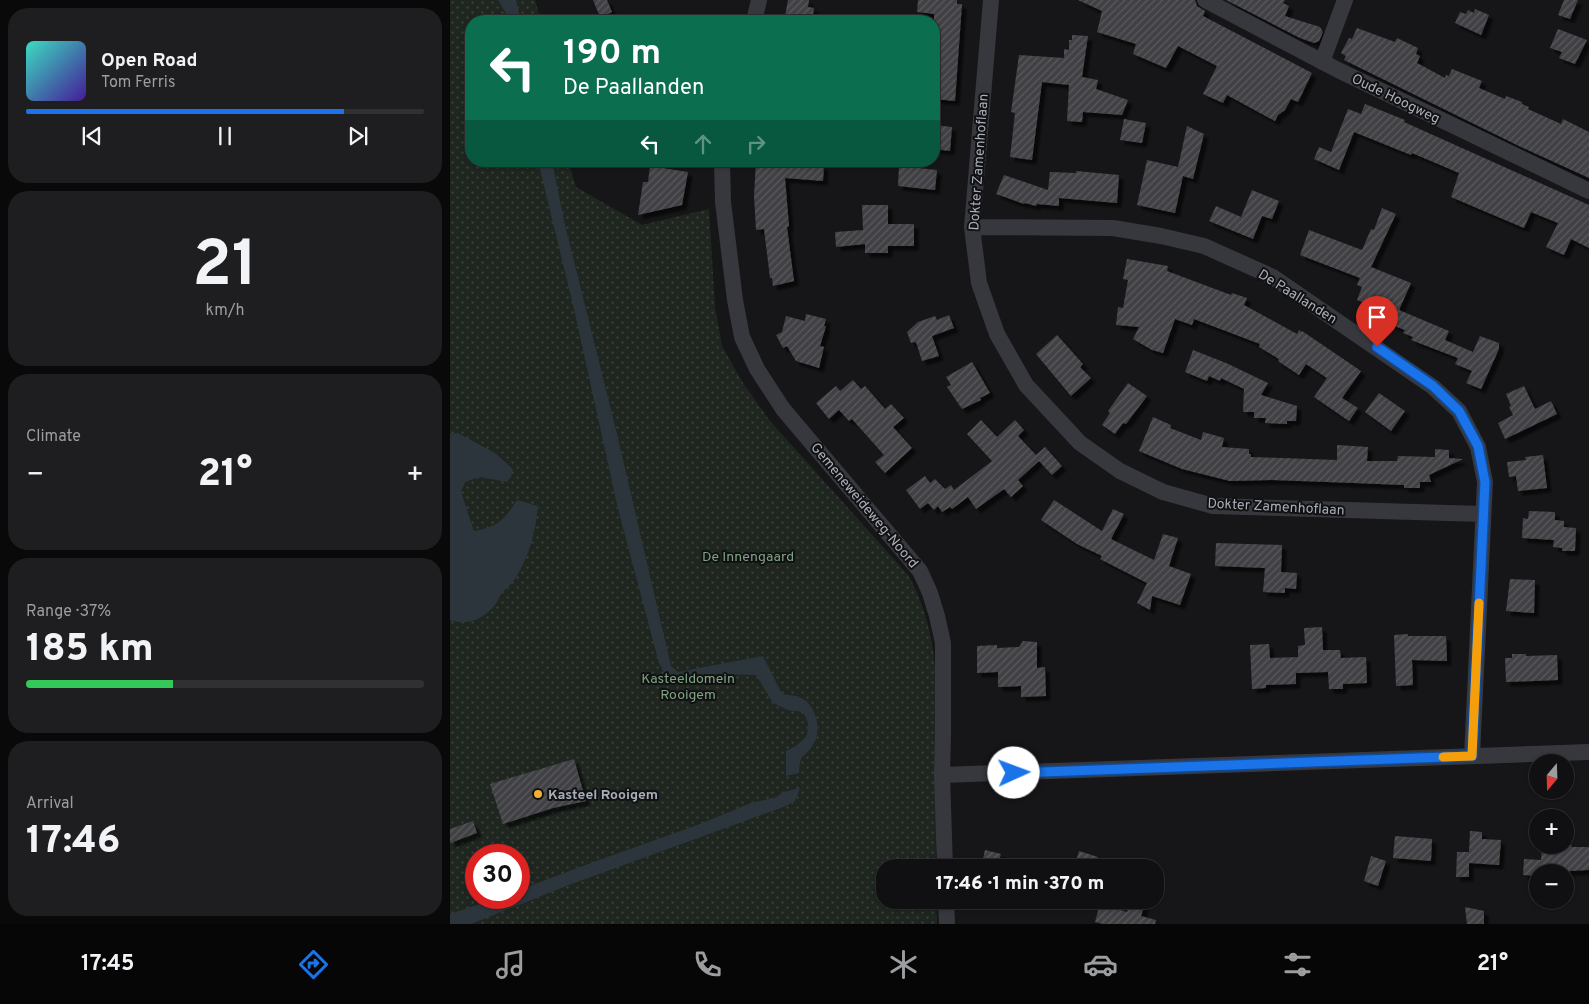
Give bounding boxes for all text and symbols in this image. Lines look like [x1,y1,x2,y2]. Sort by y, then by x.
text: 190 m [563,32,661,76]
icon: left [480,35,545,100]
text: Open Road [101,49,197,73]
street label: Oude Hoogweg [1348,71,1442,128]
text: Tom Ferris [101,73,175,93]
text: De Paallanden [563,75,704,102]
street label: Dokter Zamenhoflaan [966,93,993,231]
icon: previous [78,122,106,150]
icon: pause [211,122,239,150]
icon: next [344,122,372,150]
icon: left [636,130,664,158]
icon: ahead [689,130,717,158]
icon: right [742,130,770,158]
text: 21 [192,227,258,309]
street label: De Paallanden [1255,266,1340,328]
pin [1356,296,1398,347]
text: km/h [206,301,244,321]
icon: arrive [1363,303,1391,331]
text: Climate [26,427,81,447]
street label: Gemeneweideweg-Noord [806,440,921,572]
text: 21° [198,451,252,500]
text: − [26,458,44,494]
text: + [406,458,424,494]
street label: Dokter Zamenhoflaan [1207,495,1345,520]
park label: De Innengaard [702,549,794,566]
text: Range · 37% [26,602,111,622]
text: 185 km [26,626,154,675]
park label: Kasteeldomein Rooigem [641,671,735,704]
position arrow [987,746,1039,798]
north arrow [1529,754,1574,799]
map controls [1529,754,1574,909]
place label: Kasteel Rooigem [548,787,658,804]
marker: Kasteel Rooigem [532,788,544,800]
text: Arrival [26,794,74,814]
button: + [1529,809,1574,854]
text: 17:46 [26,818,120,867]
speed limit sign: 30 [465,844,530,909]
button: − [1529,864,1574,909]
text: 17:46 · 1 min · 370 m [936,872,1104,896]
icon: directions [296,947,331,982]
icon: music [493,947,528,982]
icon: phone [690,947,725,982]
icon: climate [886,947,921,982]
icon: car [1083,947,1118,982]
icon: filters [1280,947,1315,982]
text: 17:45 [81,951,134,978]
text: 21° [1477,951,1508,978]

